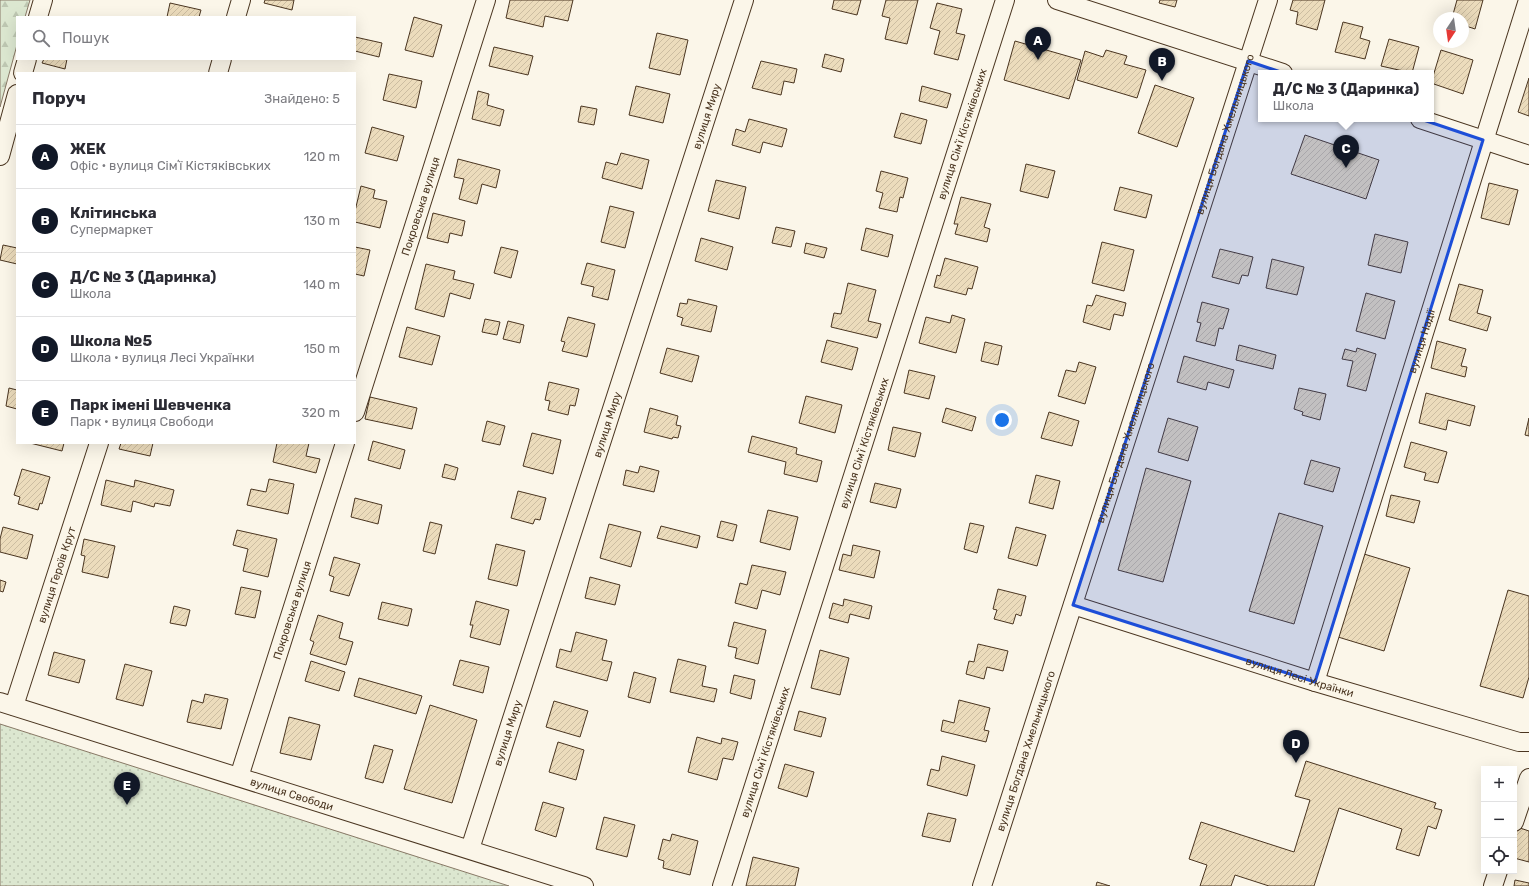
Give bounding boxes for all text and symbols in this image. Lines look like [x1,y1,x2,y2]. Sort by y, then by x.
north arrow [1433,12,1469,48]
search box [16,16,356,60]
icon: search [30,27,52,49]
pin: A [1025,27,1051,60]
text: Пошук [62,29,109,47]
pin: B [1149,48,1175,81]
street label: вулиця Богдана Хмельницького [1193,52,1257,216]
street label: вулиця Сімʼї Кістяківських [935,67,990,201]
popup [1258,70,1434,122]
text: Д/С № 3 (Даринка) [1273,80,1419,98]
street label: вулиця Миру [690,82,724,151]
text: Поруч [32,88,86,108]
text: Знайдено: 5 [264,91,340,106]
text: Школа [1273,98,1314,113]
pin: C [1333,135,1359,168]
text: ЖЕК [70,140,106,158]
text: A [40,149,50,164]
text: 120 m [304,149,340,164]
street label: Покровська вулиця [399,155,443,257]
text: Офіс · вулиця Сімʼї Кістяківських [70,158,271,173]
text: Клітинська [70,204,157,222]
text: B [40,213,50,228]
text: 130 m [304,213,340,228]
text: Супермаркет [70,222,153,237]
text: Д/С № 3 (Даринка) [70,268,216,286]
text: C [40,277,50,292]
text: 140 m [303,277,340,292]
text: Школа [70,286,111,301]
street label: вулиця Надії [1406,307,1438,375]
text: Школа №5 [70,332,152,350]
text: D [40,341,50,356]
text: 150 m [304,341,340,356]
text: Школа · вулиця Лесі Українки [70,350,255,365]
street label: вулиця Богдана Хмельницького [1094,361,1158,525]
street label: вулиця Сімʼї Кістяківських [837,376,892,510]
street label: вулиця Миру [591,390,624,459]
text: Парк імені Шевченка [70,396,231,414]
text: E [41,405,49,420]
text: 320 m [302,405,340,420]
your location [992,410,1012,430]
text: Парк · вулиця Свободи [70,414,214,429]
street label: вулиця Героїв Крут [35,525,79,625]
street label: Покровська вулиця [271,559,314,662]
street label: вулиця Лесі Українки [1244,654,1355,700]
street label: вулиця Богдана Хмельницького [994,669,1058,833]
street label: вулиця Сімʼї Кістяківських [738,685,793,819]
street label: вулиця Миру [491,699,525,768]
pin: D [1283,730,1309,763]
map controls [1481,766,1517,874]
button: + [1481,766,1517,802]
pin: E [114,772,140,805]
street label: вулиця Свободи [249,775,335,814]
button: − [1481,802,1517,838]
button: locate [1481,838,1517,874]

